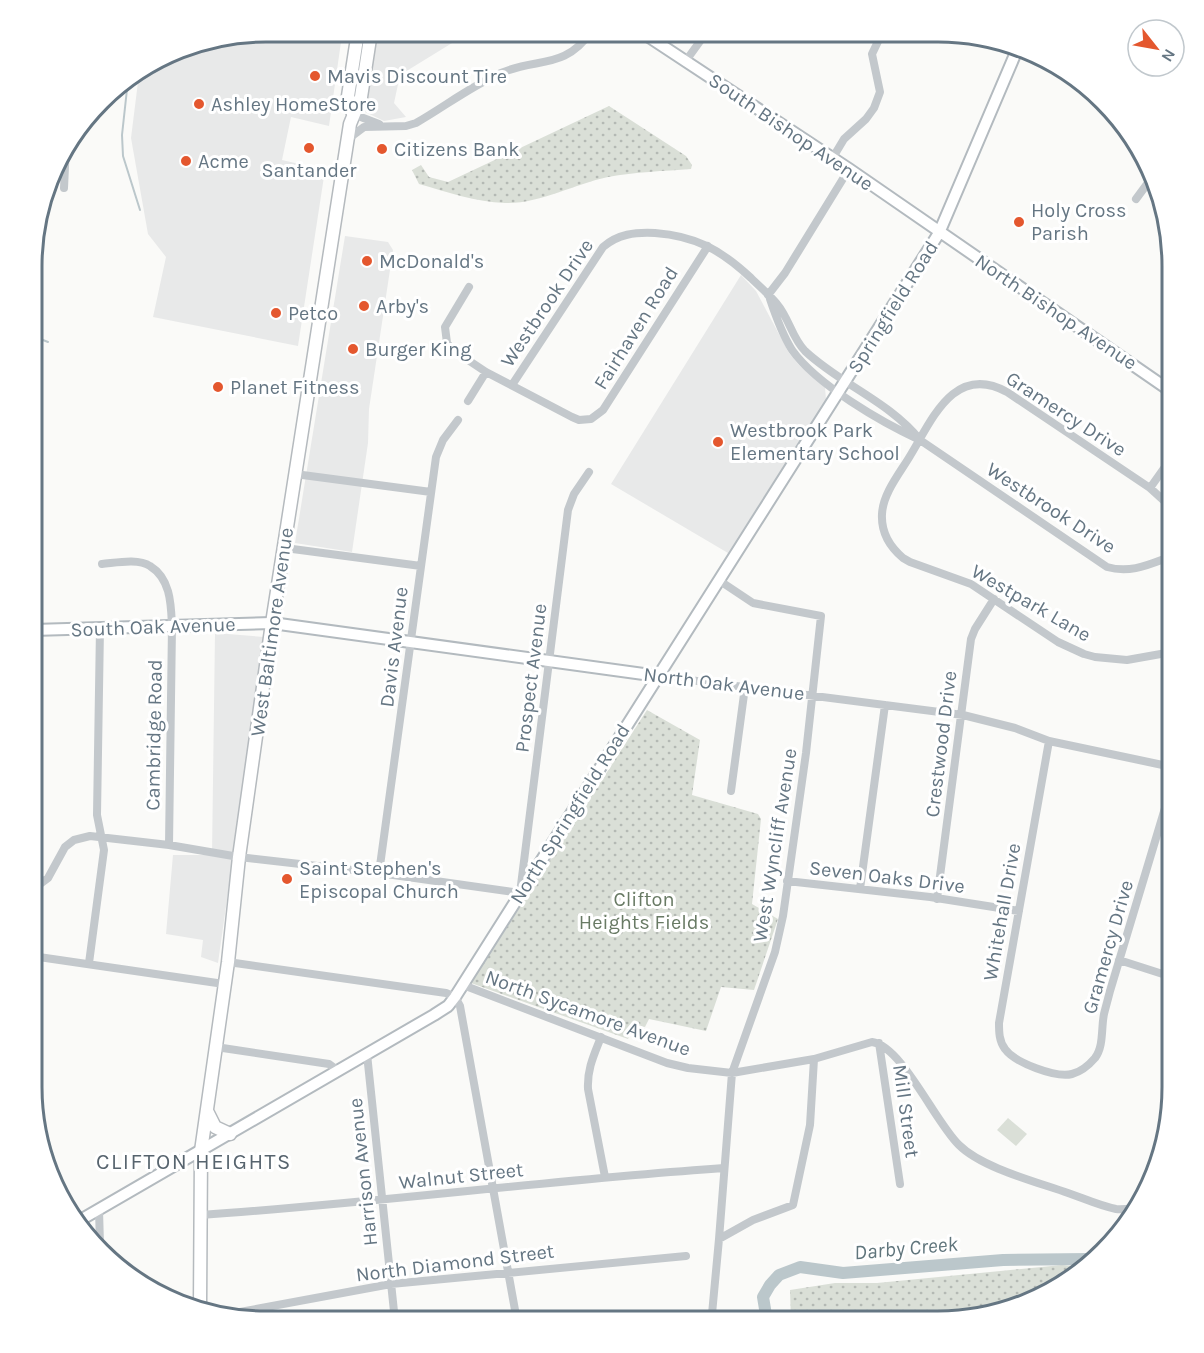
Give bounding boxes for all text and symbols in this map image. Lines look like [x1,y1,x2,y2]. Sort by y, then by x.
north arrow [1126,18,1186,78]
text: N [1157,46,1180,65]
place label: Mavis Discount Tire [327,65,507,88]
street label: South Bishop Avenue [704,68,878,196]
marker: Mavis Discount Tire [308,69,322,83]
place label: Ashley HomeStore [211,93,376,116]
marker: Ashley HomeStore [192,97,206,111]
place label: Citizens Bank [394,138,520,161]
marker: Santander [302,141,316,155]
marker: Citizens Bank [375,142,389,156]
place label: Acme [198,150,249,173]
marker: Acme [179,154,193,168]
place label: Santander [261,159,357,182]
place label: Holy Cross Parish [1031,199,1126,245]
marker: Holy Cross Parish [1012,215,1026,229]
street label: Westbrook Drive [496,235,598,371]
street label: Springfield Road [843,237,943,377]
street label: North Bishop Avenue [971,249,1141,375]
place label: McDonald's [379,250,484,273]
marker: McDonald's [360,254,374,268]
street label: Fairhaven Road [589,262,683,394]
place label: Arby's [376,295,429,318]
marker: Arby's [357,299,371,313]
place label: Petco [288,302,338,325]
marker: Petco [269,306,283,320]
place label: Burger King [365,338,471,361]
marker: Burger King [346,342,360,356]
street label: Gramercy Drive [1002,367,1130,461]
place label: Planet Fitness [230,376,360,399]
marker: Planet Fitness [211,380,225,394]
place label: Westbrook Park Elementary School [730,419,900,465]
marker: Westbrook Park Elementary School [711,435,725,449]
street label: Westbrook Drive [982,458,1120,558]
street label: West Baltimore Avenue [246,526,298,738]
street label: Westpark Lane [967,559,1095,647]
street label: Davis Avenue [375,585,413,709]
street label: Prospect Avenue [510,602,552,754]
street label: South Oak Avenue [70,613,236,641]
street label: Cambridge Road [141,659,167,811]
street label: North Oak Avenue [642,663,806,705]
street label: Crestwood Drive [921,669,961,819]
street label: North Springfield Road [505,720,635,908]
street label: West Wyncliff Avenue [748,747,802,943]
street label: Whitehall Drive [979,841,1025,983]
street label: Seven Oaks Drive [808,856,966,898]
place label: Saint Stephen's Episcopal Church [299,857,459,903]
marker: Saint Stephen's Episcopal Church [280,872,294,886]
street label: Gramercy Drive [1078,877,1138,1017]
park label: Clifton Heights Fields [579,888,709,934]
street label: North Sycamore Avenue [482,965,694,1061]
street label: Mill Street [888,1063,924,1159]
street label: Harrison Avenue [344,1097,382,1247]
district label: CLIFTON HEIGHTS [96,1149,292,1175]
street label: Walnut Street [398,1158,525,1194]
water label: Darby Creek [853,1231,959,1264]
street label: North Diamond Street [355,1239,556,1287]

